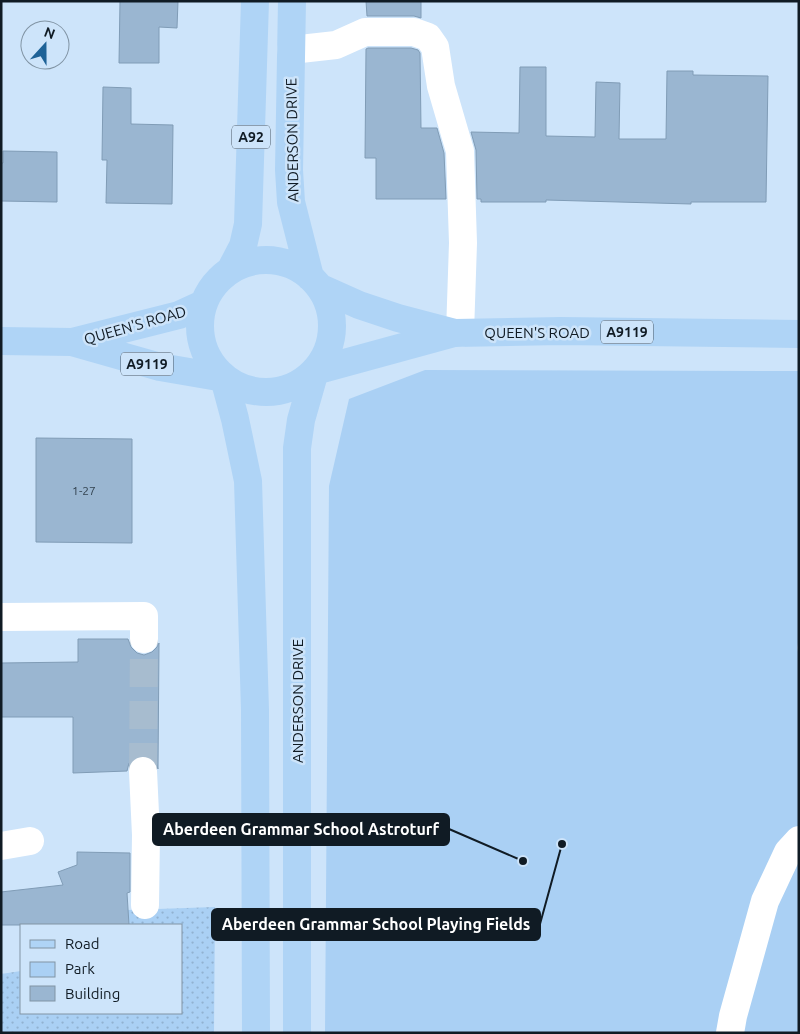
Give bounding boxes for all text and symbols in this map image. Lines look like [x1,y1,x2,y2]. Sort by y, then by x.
north arrow [20,20,70,70]
text: N [42,24,57,42]
street label: ANDERSON DRIVE [282,78,302,202]
road number: A92 [232,125,270,148]
street label: QUEEN'S ROAD [82,302,188,348]
road number: A9119 [601,321,653,344]
street label: QUEEN'S ROAD [484,324,590,341]
road number: A9119 [121,352,173,376]
house number: 1-27 [72,484,96,497]
street label: ANDERSON DRIVE [289,639,306,763]
callout: Aberdeen Grammar School Astroturf [153,814,449,845]
text: Aberdeen Grammar School Astroturf [163,820,439,838]
callout: Aberdeen Grammar School Playing Fields [212,909,540,940]
text: Aberdeen Grammar School Playing Fields [222,915,530,933]
legend [20,924,182,1014]
text: Road [65,935,100,952]
text: Park [65,960,95,977]
text: Building [65,985,120,1002]

